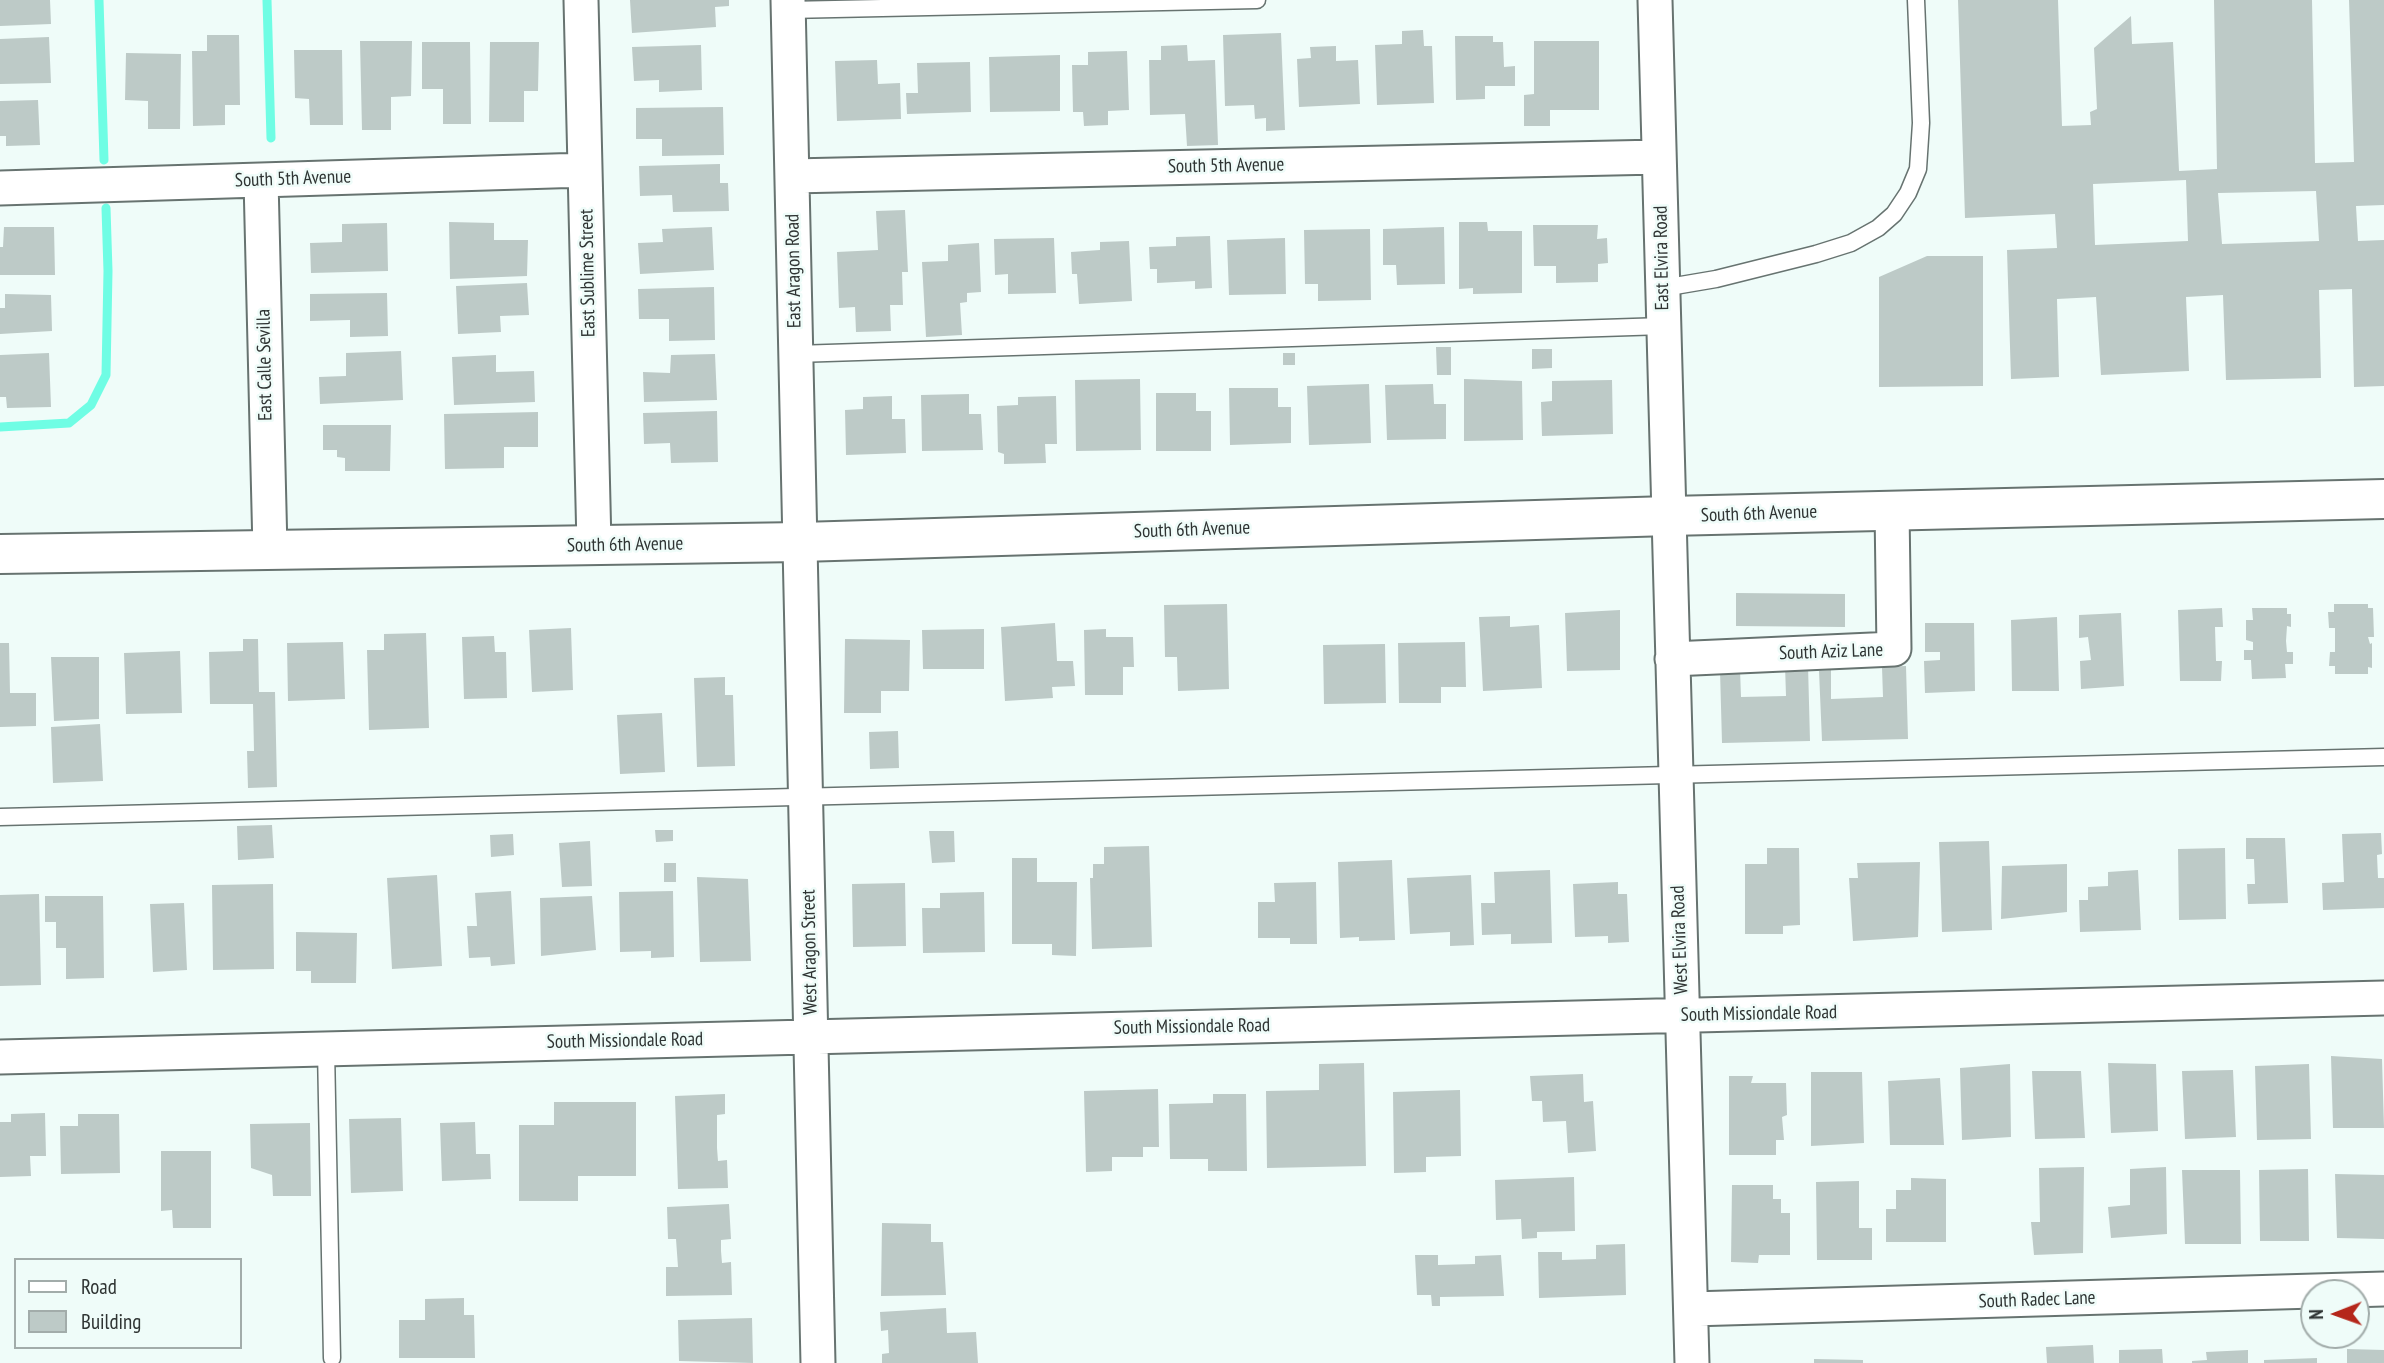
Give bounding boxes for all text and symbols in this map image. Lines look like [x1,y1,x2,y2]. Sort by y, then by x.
street label: South 5th Avenue [1168,154,1284,178]
street label: South 5th Avenue [234,166,352,192]
street label: East Elvira Road [1650,205,1674,311]
street label: East Sublime Street [575,209,601,337]
street label: East Aragon Road [782,214,806,328]
street label: East Calle Sevilla [253,309,277,421]
street label: South 6th Avenue [1700,501,1818,527]
street label: South 6th Avenue [1133,517,1251,543]
street label: South 6th Avenue [567,533,683,557]
street label: South Aziz Lane [1779,639,1883,665]
street label: West Elvira Road [1667,885,1693,995]
street label: West Aragon Street [798,889,822,1015]
street label: South Missiondale Road [1681,1001,1837,1027]
street label: South Missiondale Road [1114,1014,1270,1040]
street label: South Missiondale Road [547,1028,703,1054]
legend [14,1258,242,1349]
text: Road [81,1273,117,1300]
north arrow [2300,1279,2370,1349]
street label: South Radec Lane [1978,1287,2096,1313]
text: Building [81,1308,141,1335]
text: N [2304,1309,2328,1320]

